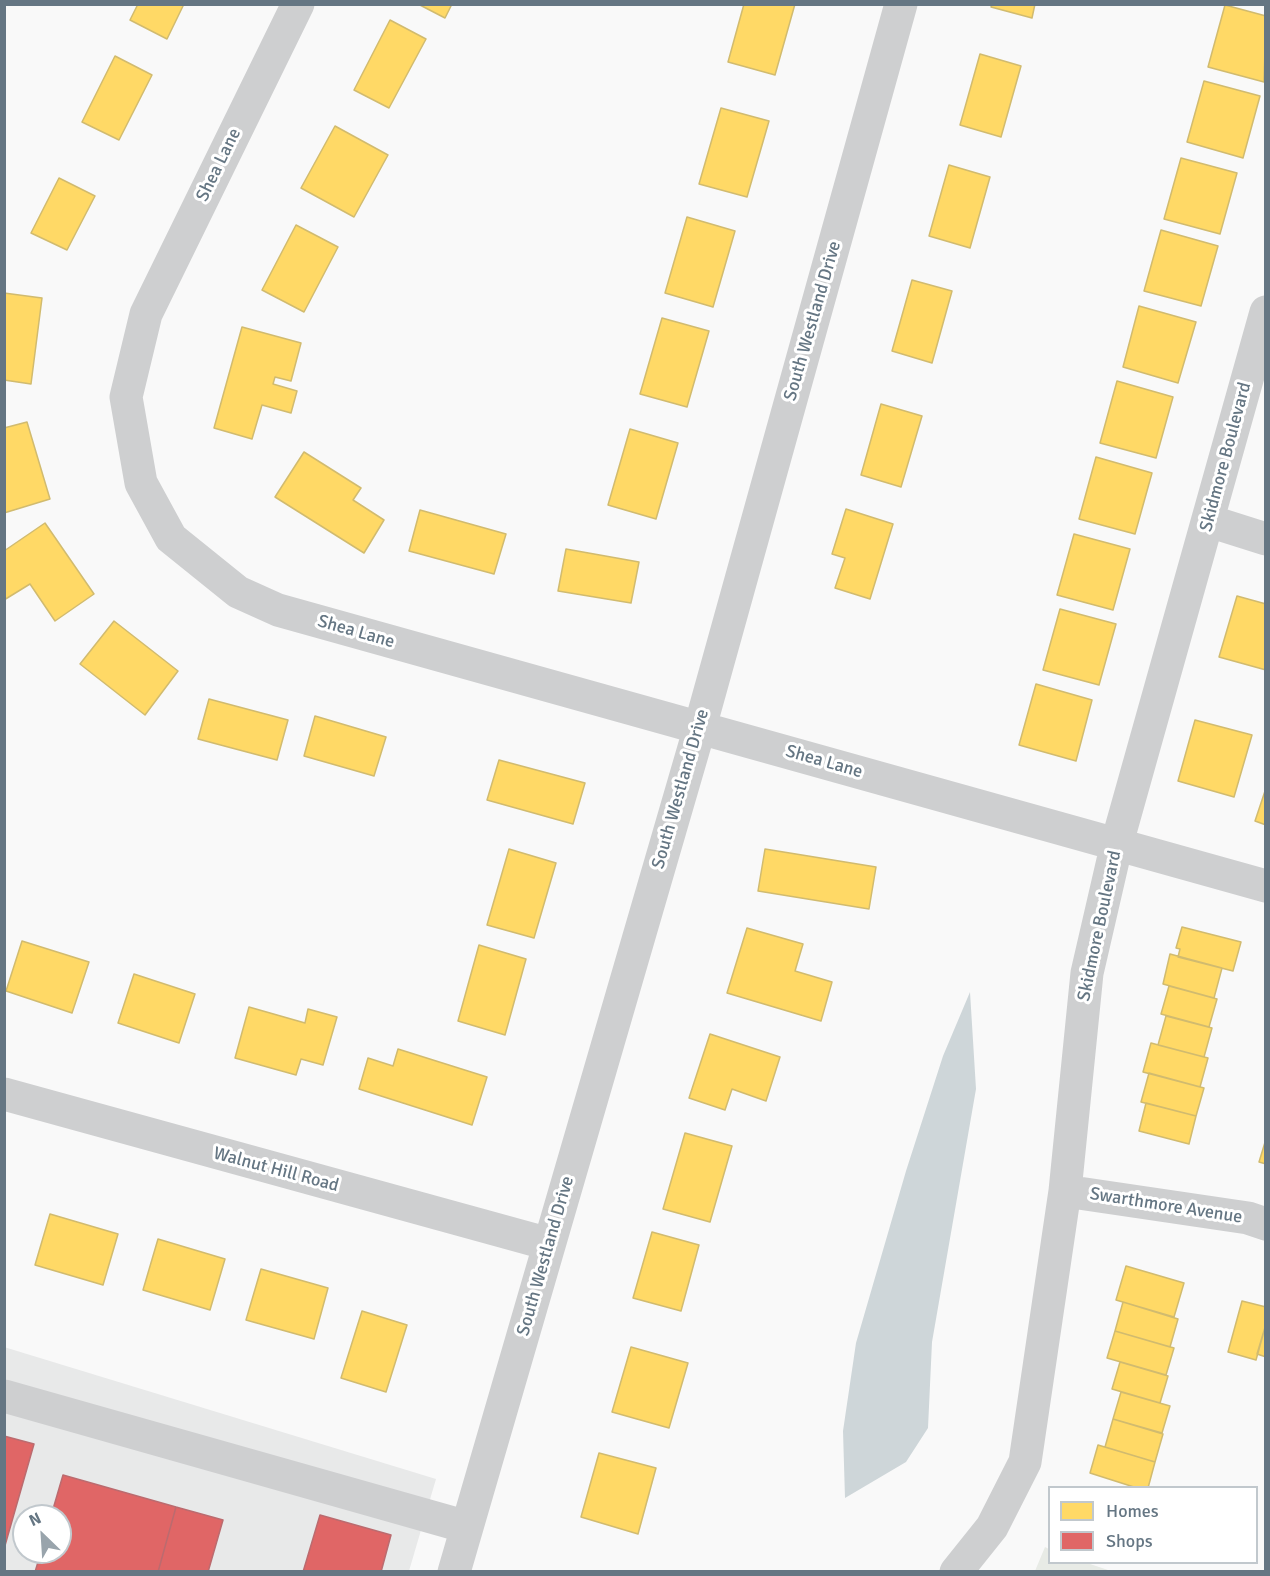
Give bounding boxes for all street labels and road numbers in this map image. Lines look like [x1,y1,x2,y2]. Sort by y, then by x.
street label: Shea Lane [192,125,246,205]
street label: South Westland Drive [780,239,846,403]
street label: Skidmore Boulevard [1196,380,1256,534]
street label: Shea Lane [315,611,397,653]
street label: South Westland Drive [648,707,714,871]
street label: Shea Lane [783,741,865,783]
street label: Skidmore Boulevard [1073,849,1127,1003]
street label: Walnut Hill Road [211,1143,341,1197]
street label: South Westland Drive [513,1174,579,1338]
street label: Swarthmore Avenue [1088,1183,1244,1229]

